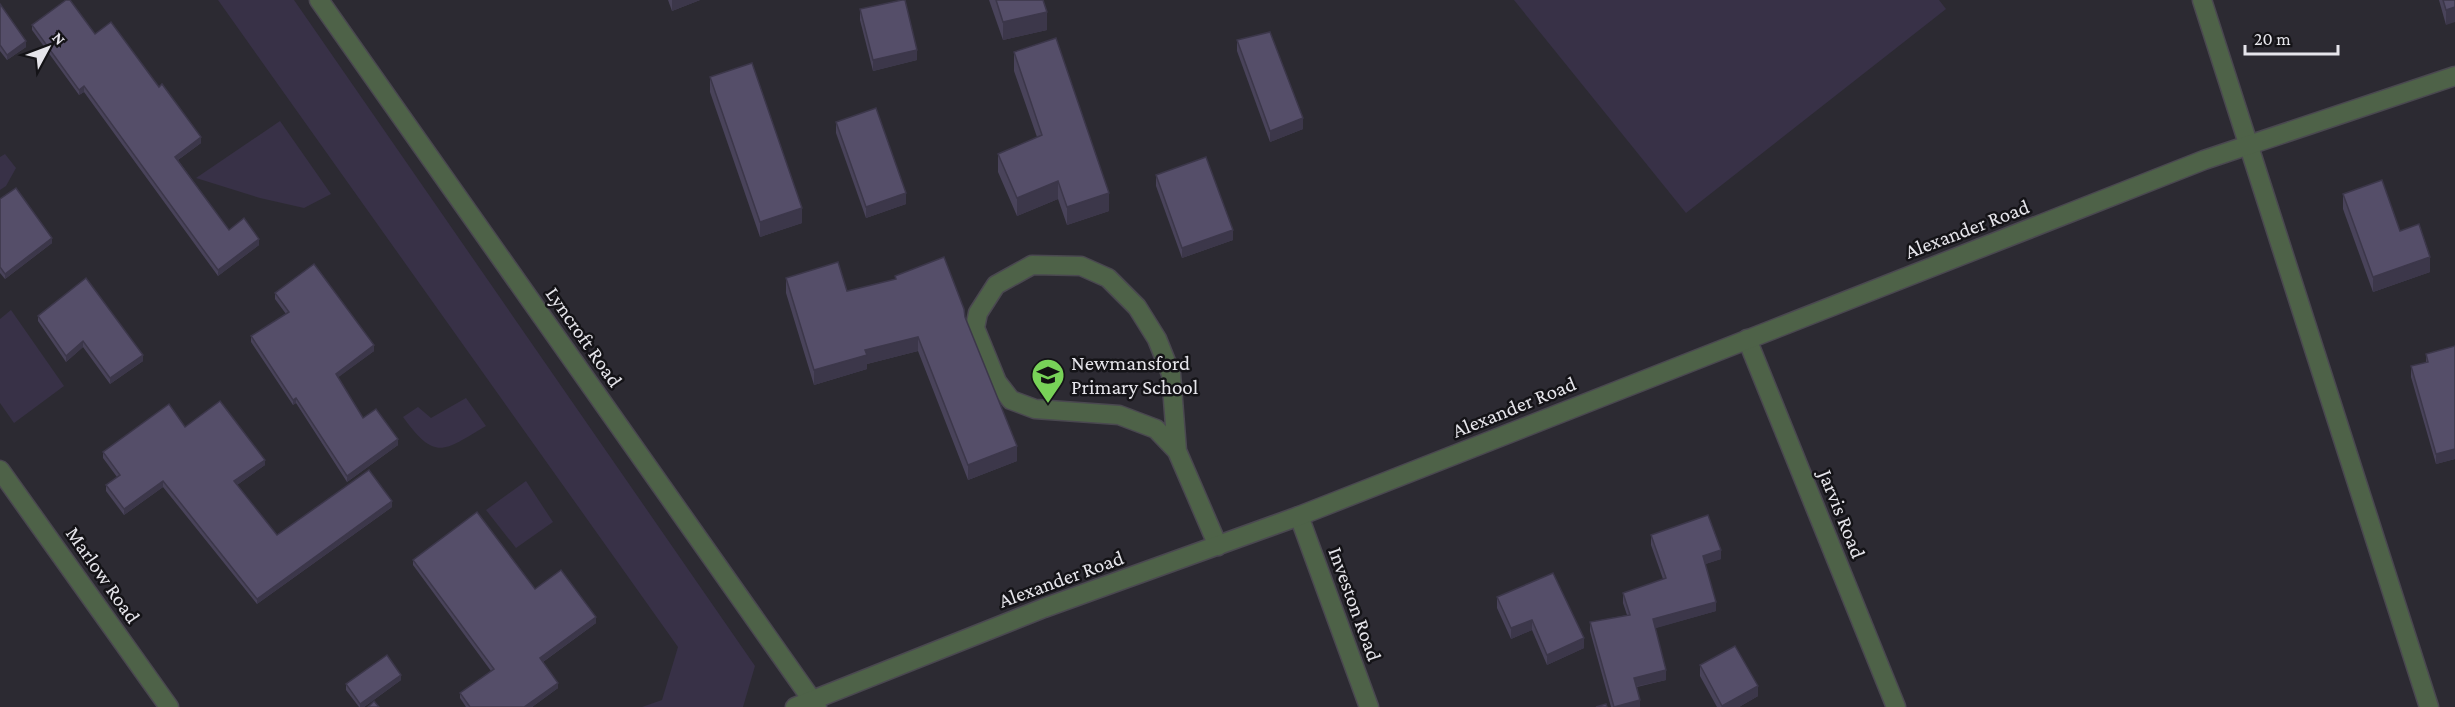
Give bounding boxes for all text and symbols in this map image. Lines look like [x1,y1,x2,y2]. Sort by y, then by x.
north arrow [18,18,78,78]
scale bar [2245,18,2338,56]
text: N [49,29,69,48]
text: 20 m [2254,29,2291,49]
street label: Alexander Road [1901,194,2033,264]
street label: Lyncroft Road [541,282,627,392]
place label: Newmansford Primary School [1071,351,1198,399]
school or university icon: Newmansford Primary School [1030,357,1066,404]
street label: Alexander Road [1449,371,1579,443]
street label: Jarvis Road [1813,464,1871,562]
street label: Marlow Road [61,522,145,628]
street label: Investon Road [1323,544,1387,664]
street label: Alexander Road [995,545,1127,613]

